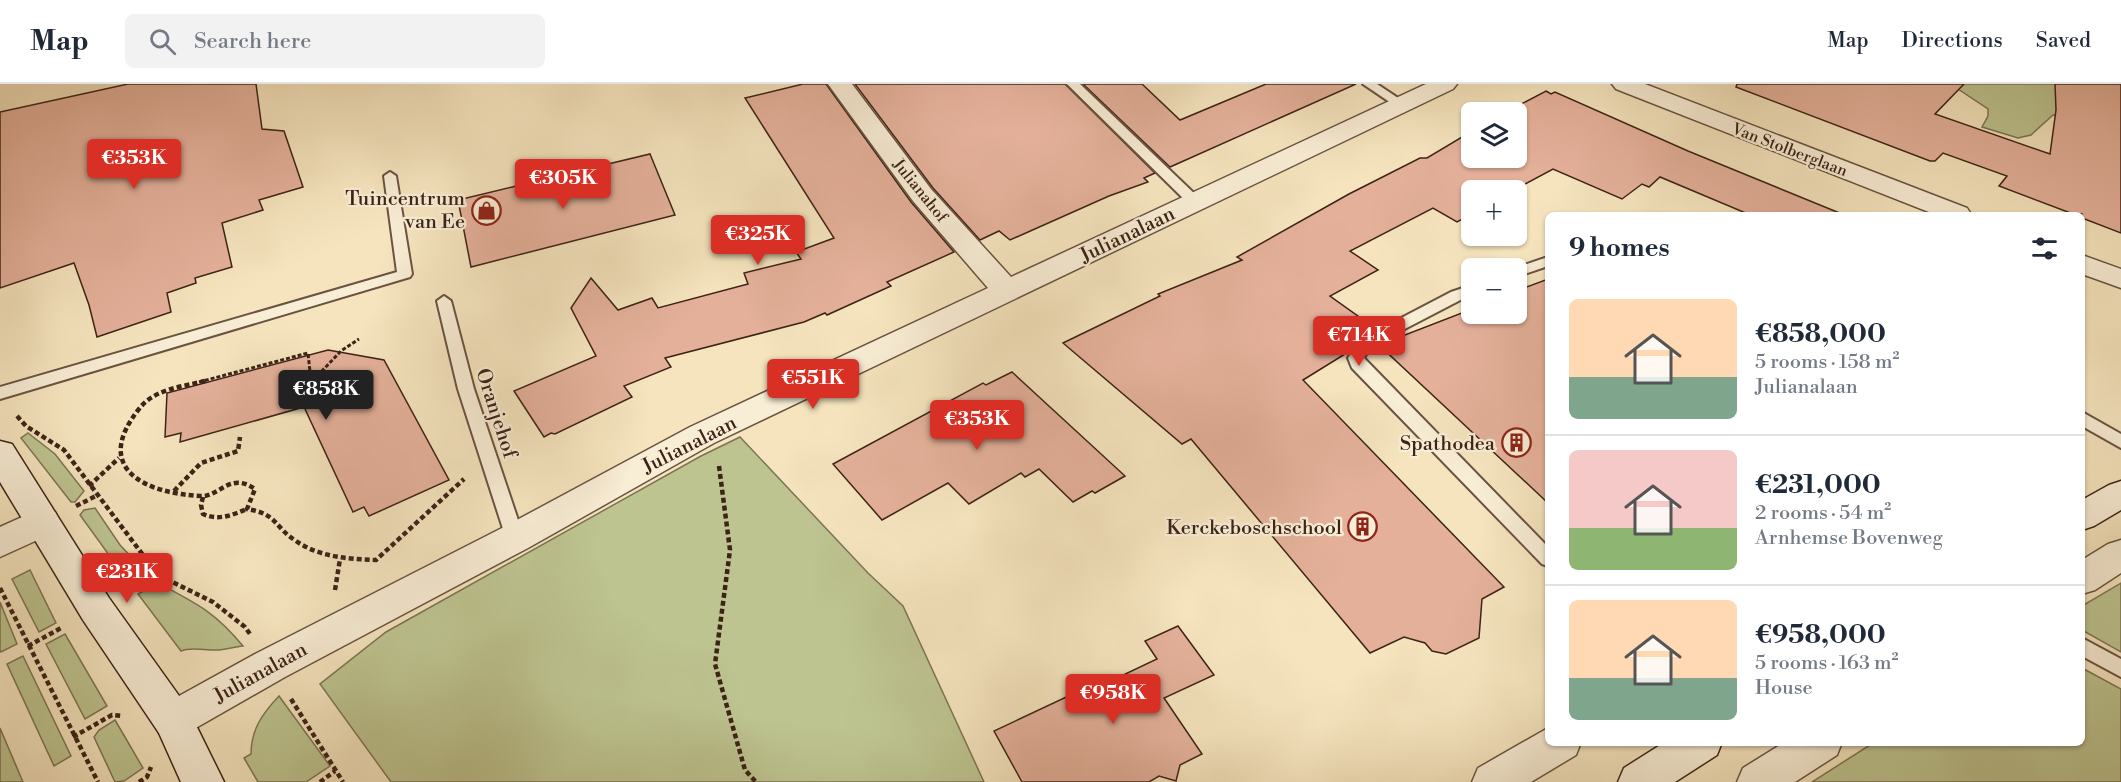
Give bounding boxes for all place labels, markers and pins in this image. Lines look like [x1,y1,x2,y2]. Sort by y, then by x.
pin: €353K [92,139,176,190]
pin: €305K [521,159,605,210]
place label: Tuincentrum van Ee [345,187,465,235]
shop icon: Tuincentrum van Ee [470,194,502,226]
pin: €325K [716,215,800,266]
pin: €714K [1317,316,1401,367]
pin: €551K [771,359,855,410]
pin: €858K [284,370,368,421]
pin: €353K [935,400,1019,451]
building icon: Spathodea [1500,427,1532,459]
place label: Spathodea [1400,432,1496,457]
building icon: Kerckeboschschool [1347,511,1379,543]
place label: Kerckeboschschool [1166,516,1342,541]
pin: €231K [85,553,169,604]
pin: €958K [1071,674,1155,725]

